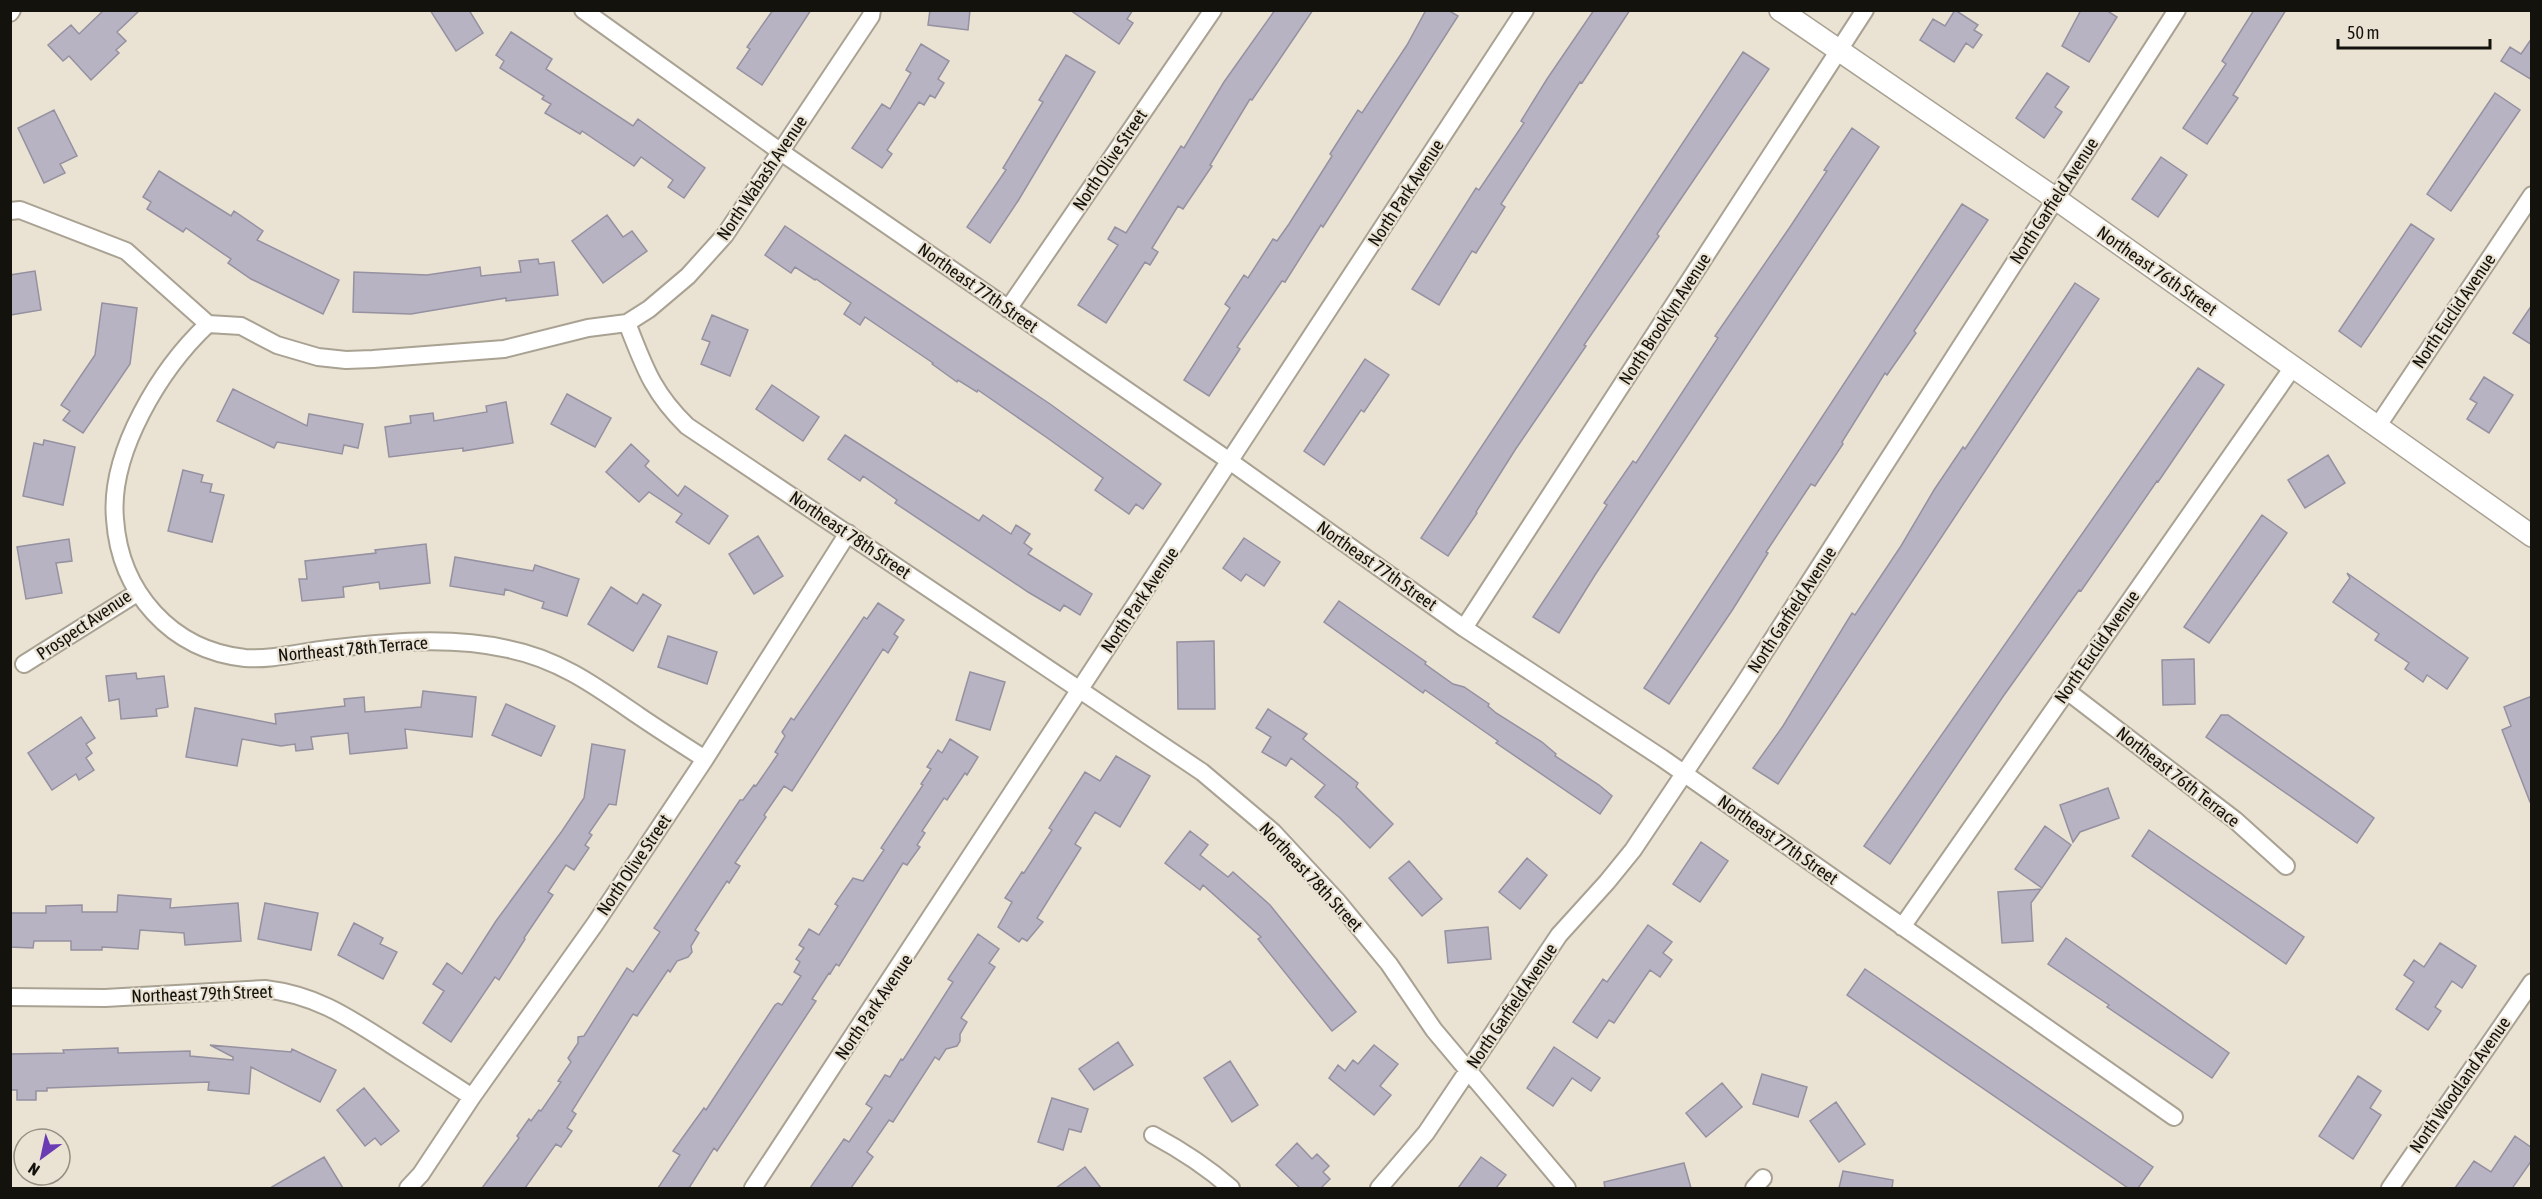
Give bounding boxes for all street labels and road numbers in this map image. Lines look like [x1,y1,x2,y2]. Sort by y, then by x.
street label: North Olive Street [1068,105,1151,214]
street label: North Wabash Avenue [712,111,811,244]
street label: North Garfield Avenue [2005,134,2102,268]
street label: North Park Avenue [1363,135,1448,250]
street label: Northeast 76th Street [2093,221,2221,320]
street label: Northeast 77th Street [914,238,1042,337]
street label: North Brooklyn Avenue [1614,249,1715,388]
street label: North Euclid Avenue [2408,250,2500,372]
street label: Northeast 78th Street [786,486,915,583]
street label: Northeast 77th Street [1313,516,1441,615]
street label: North Park Avenue [1097,543,1183,657]
street label: North Garfield Avenue [1743,543,1840,677]
street label: Prospect Avenue [32,585,135,664]
street label: North Euclid Avenue [2050,586,2143,707]
street label: Northeast 78th Terrace [277,631,429,666]
street label: Northeast 76th Terrace [2113,722,2244,831]
street label: Northeast 77th Street [1714,790,1842,889]
street label: North Olive Street [592,810,675,919]
street label: Northeast 78th Street [1255,818,1367,936]
street label: North Garfield Avenue [1462,939,1561,1072]
street label: North Park Avenue [831,950,917,1064]
street label: Northeast 79th Street [131,981,273,1006]
street label: North Woodland Avenue [2405,1013,2514,1157]

